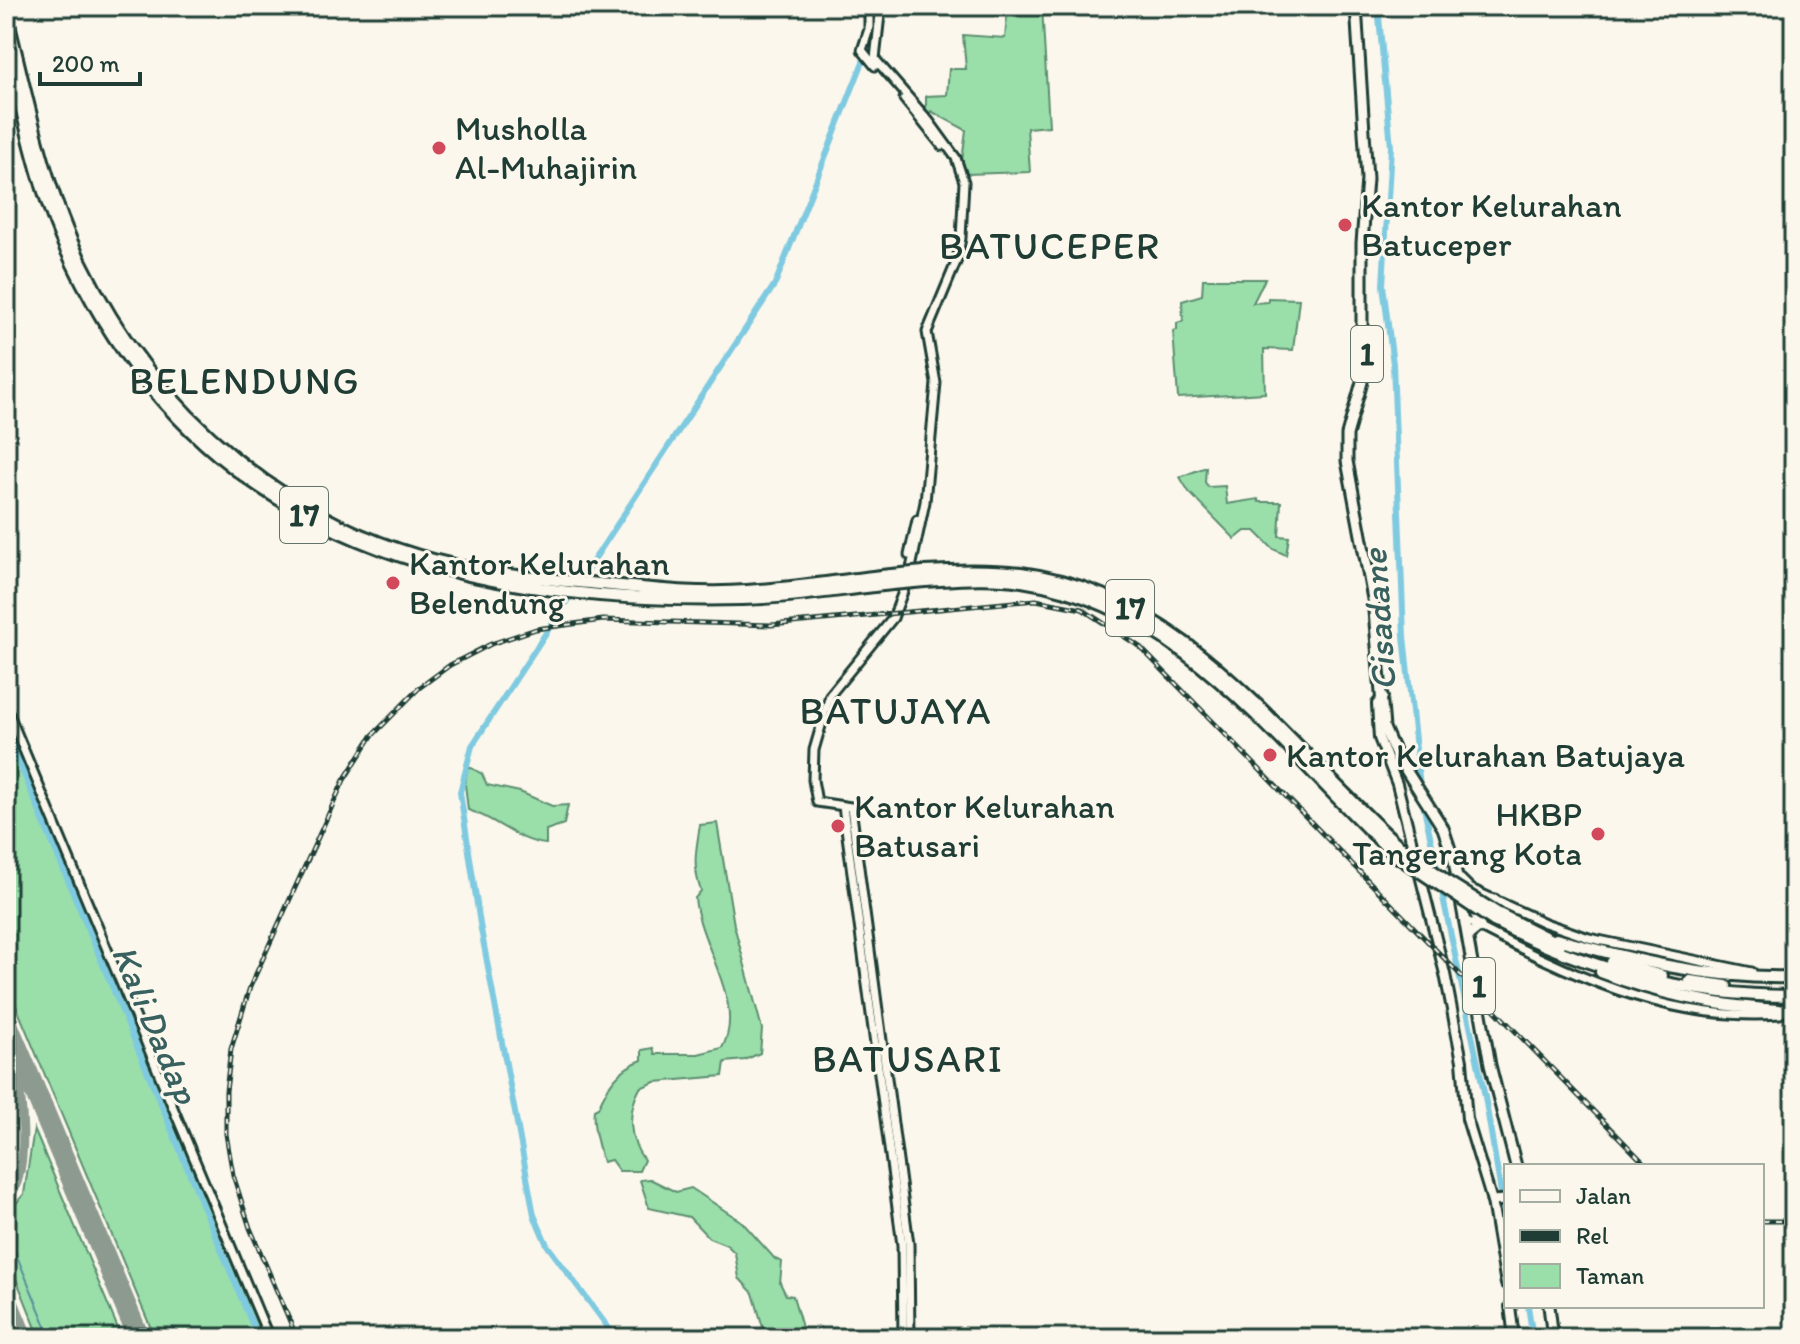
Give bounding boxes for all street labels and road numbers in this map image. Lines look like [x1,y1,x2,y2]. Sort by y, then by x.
road number: 1 [1351,326,1383,382]
road number: 17 [280,487,328,543]
road number: 17 [1106,580,1154,636]
road number: 1 [1463,958,1495,1014]

